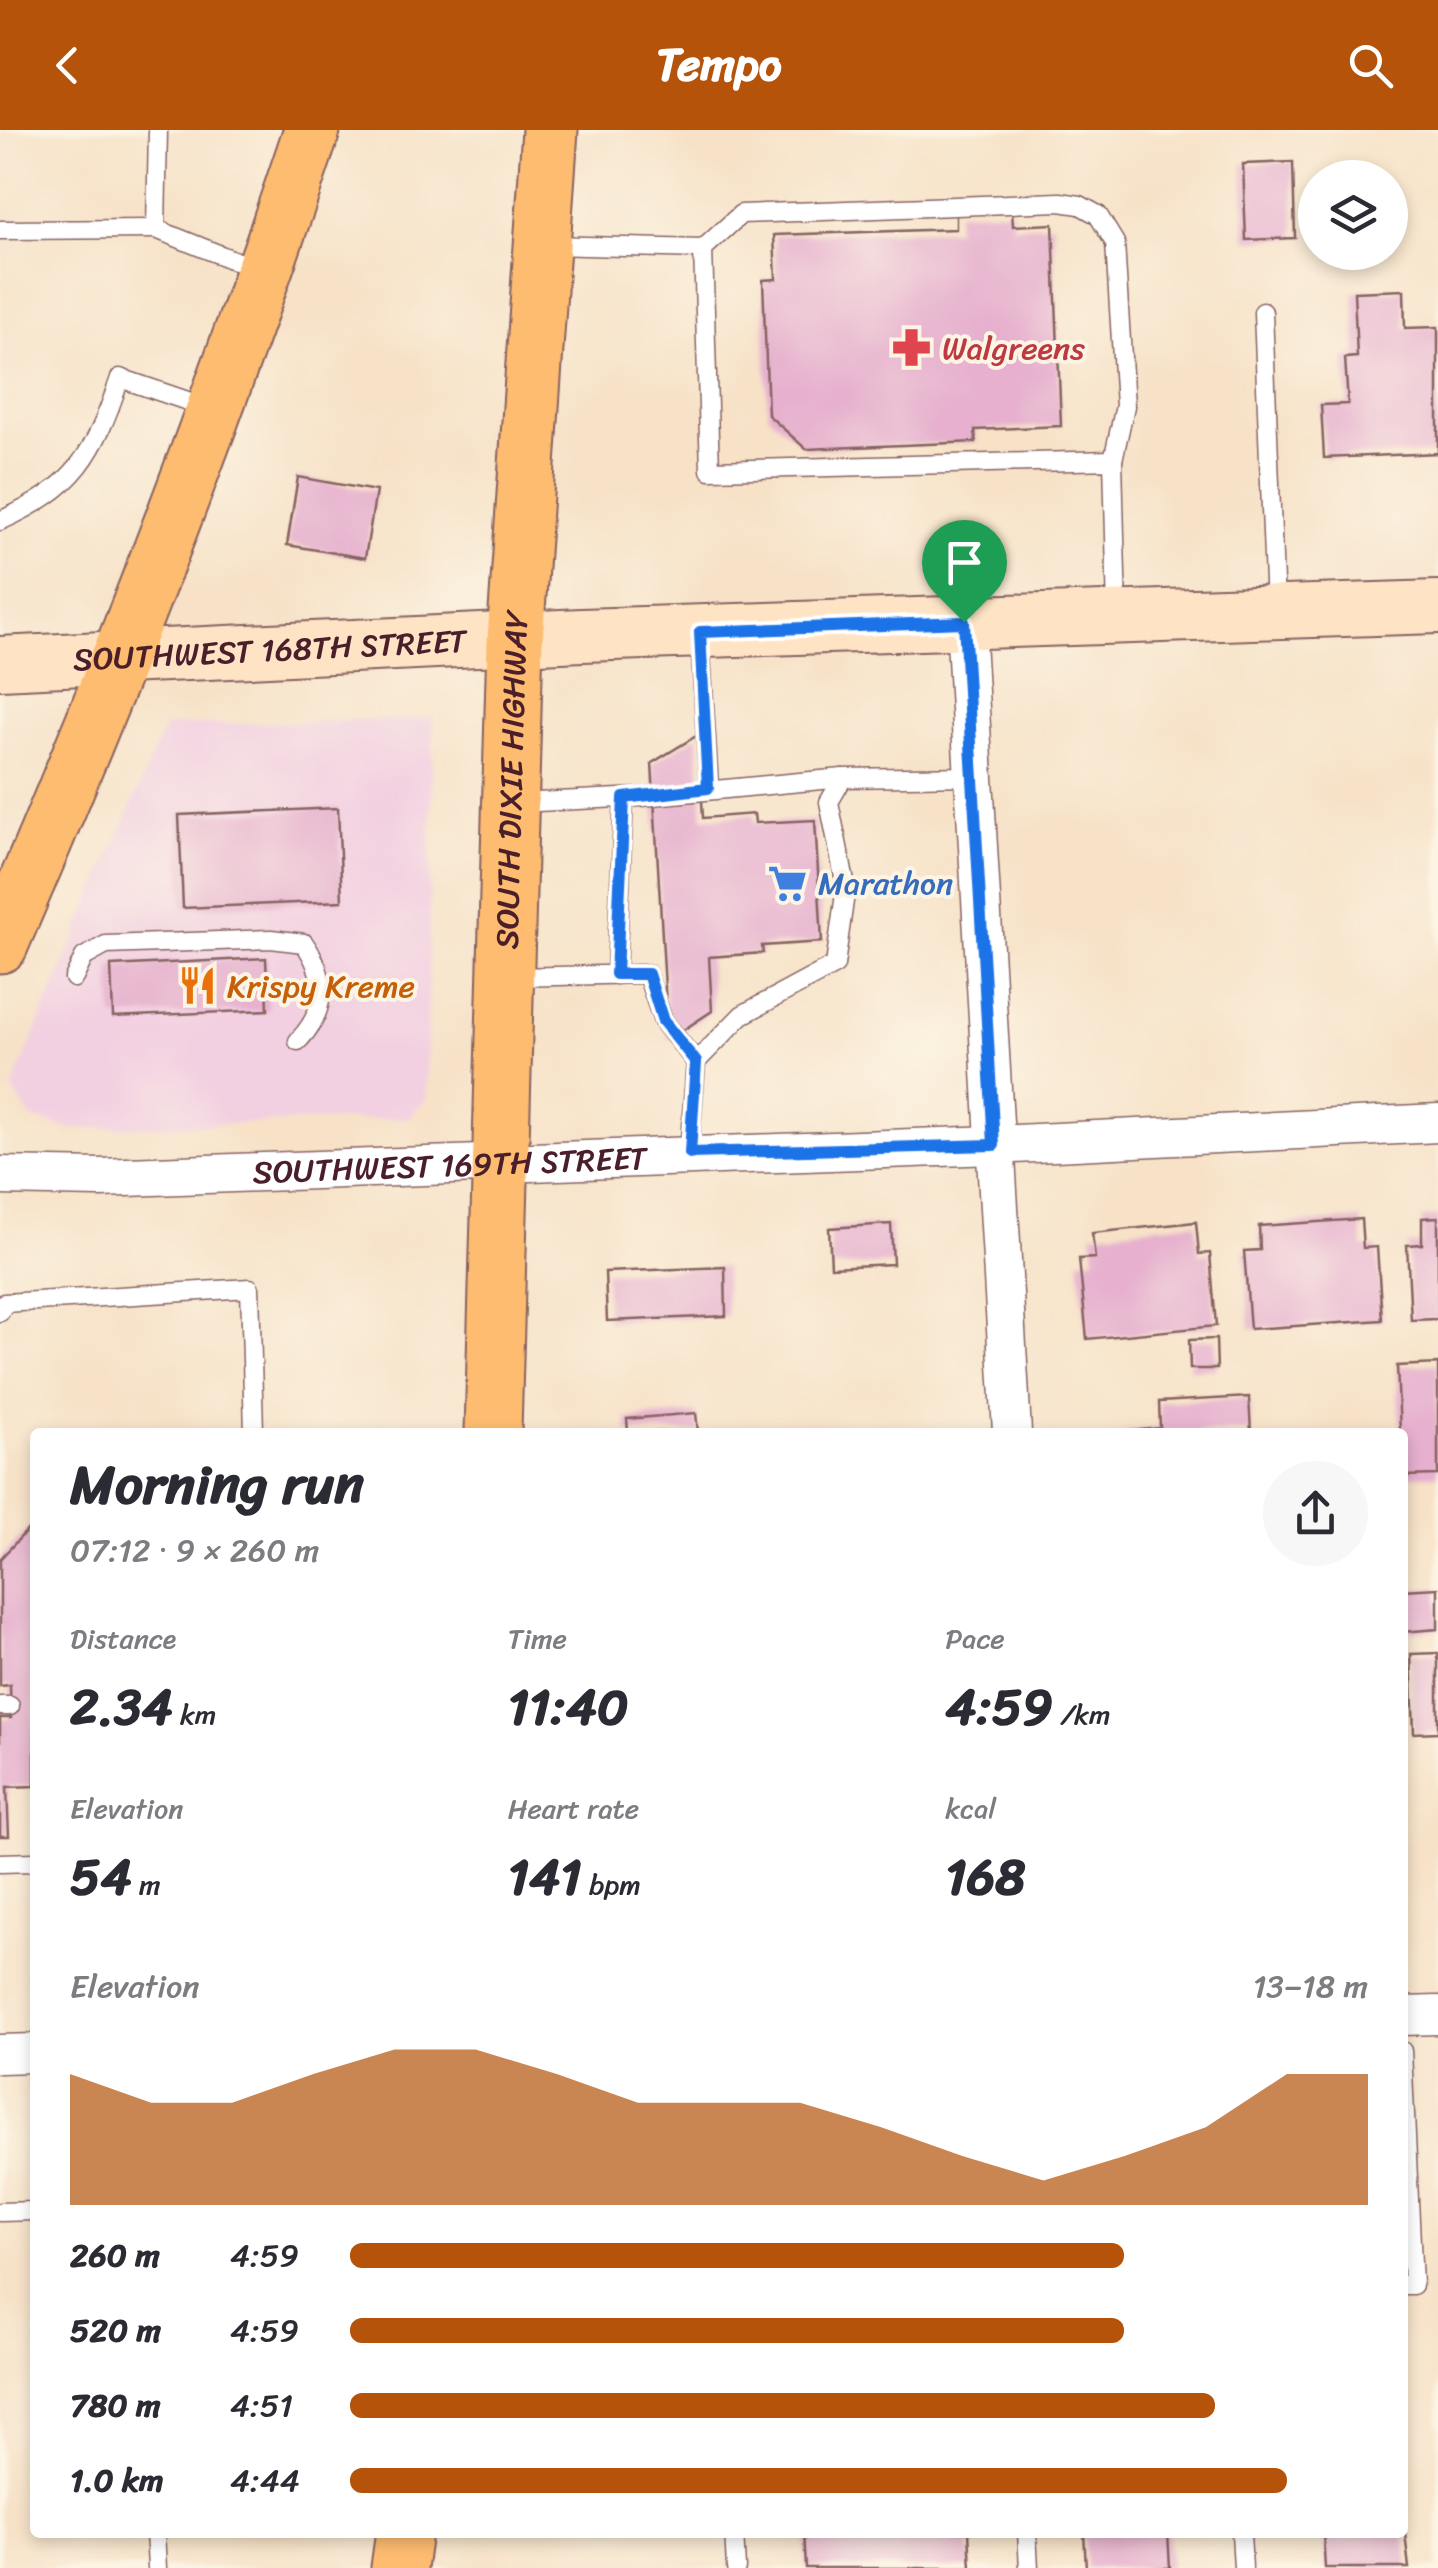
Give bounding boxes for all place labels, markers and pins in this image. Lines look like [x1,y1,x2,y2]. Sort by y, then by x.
place label: Walgreens [942,320,1085,377]
pharmacy icon: Walgreens [891,327,933,369]
pin [922,520,1007,623]
place label: Marathon [818,855,953,912]
supermarket icon: Marathon [767,862,809,904]
place label: Krispy Kreme [227,958,415,1015]
restaurant icon: Krispy Kreme [176,965,218,1007]

